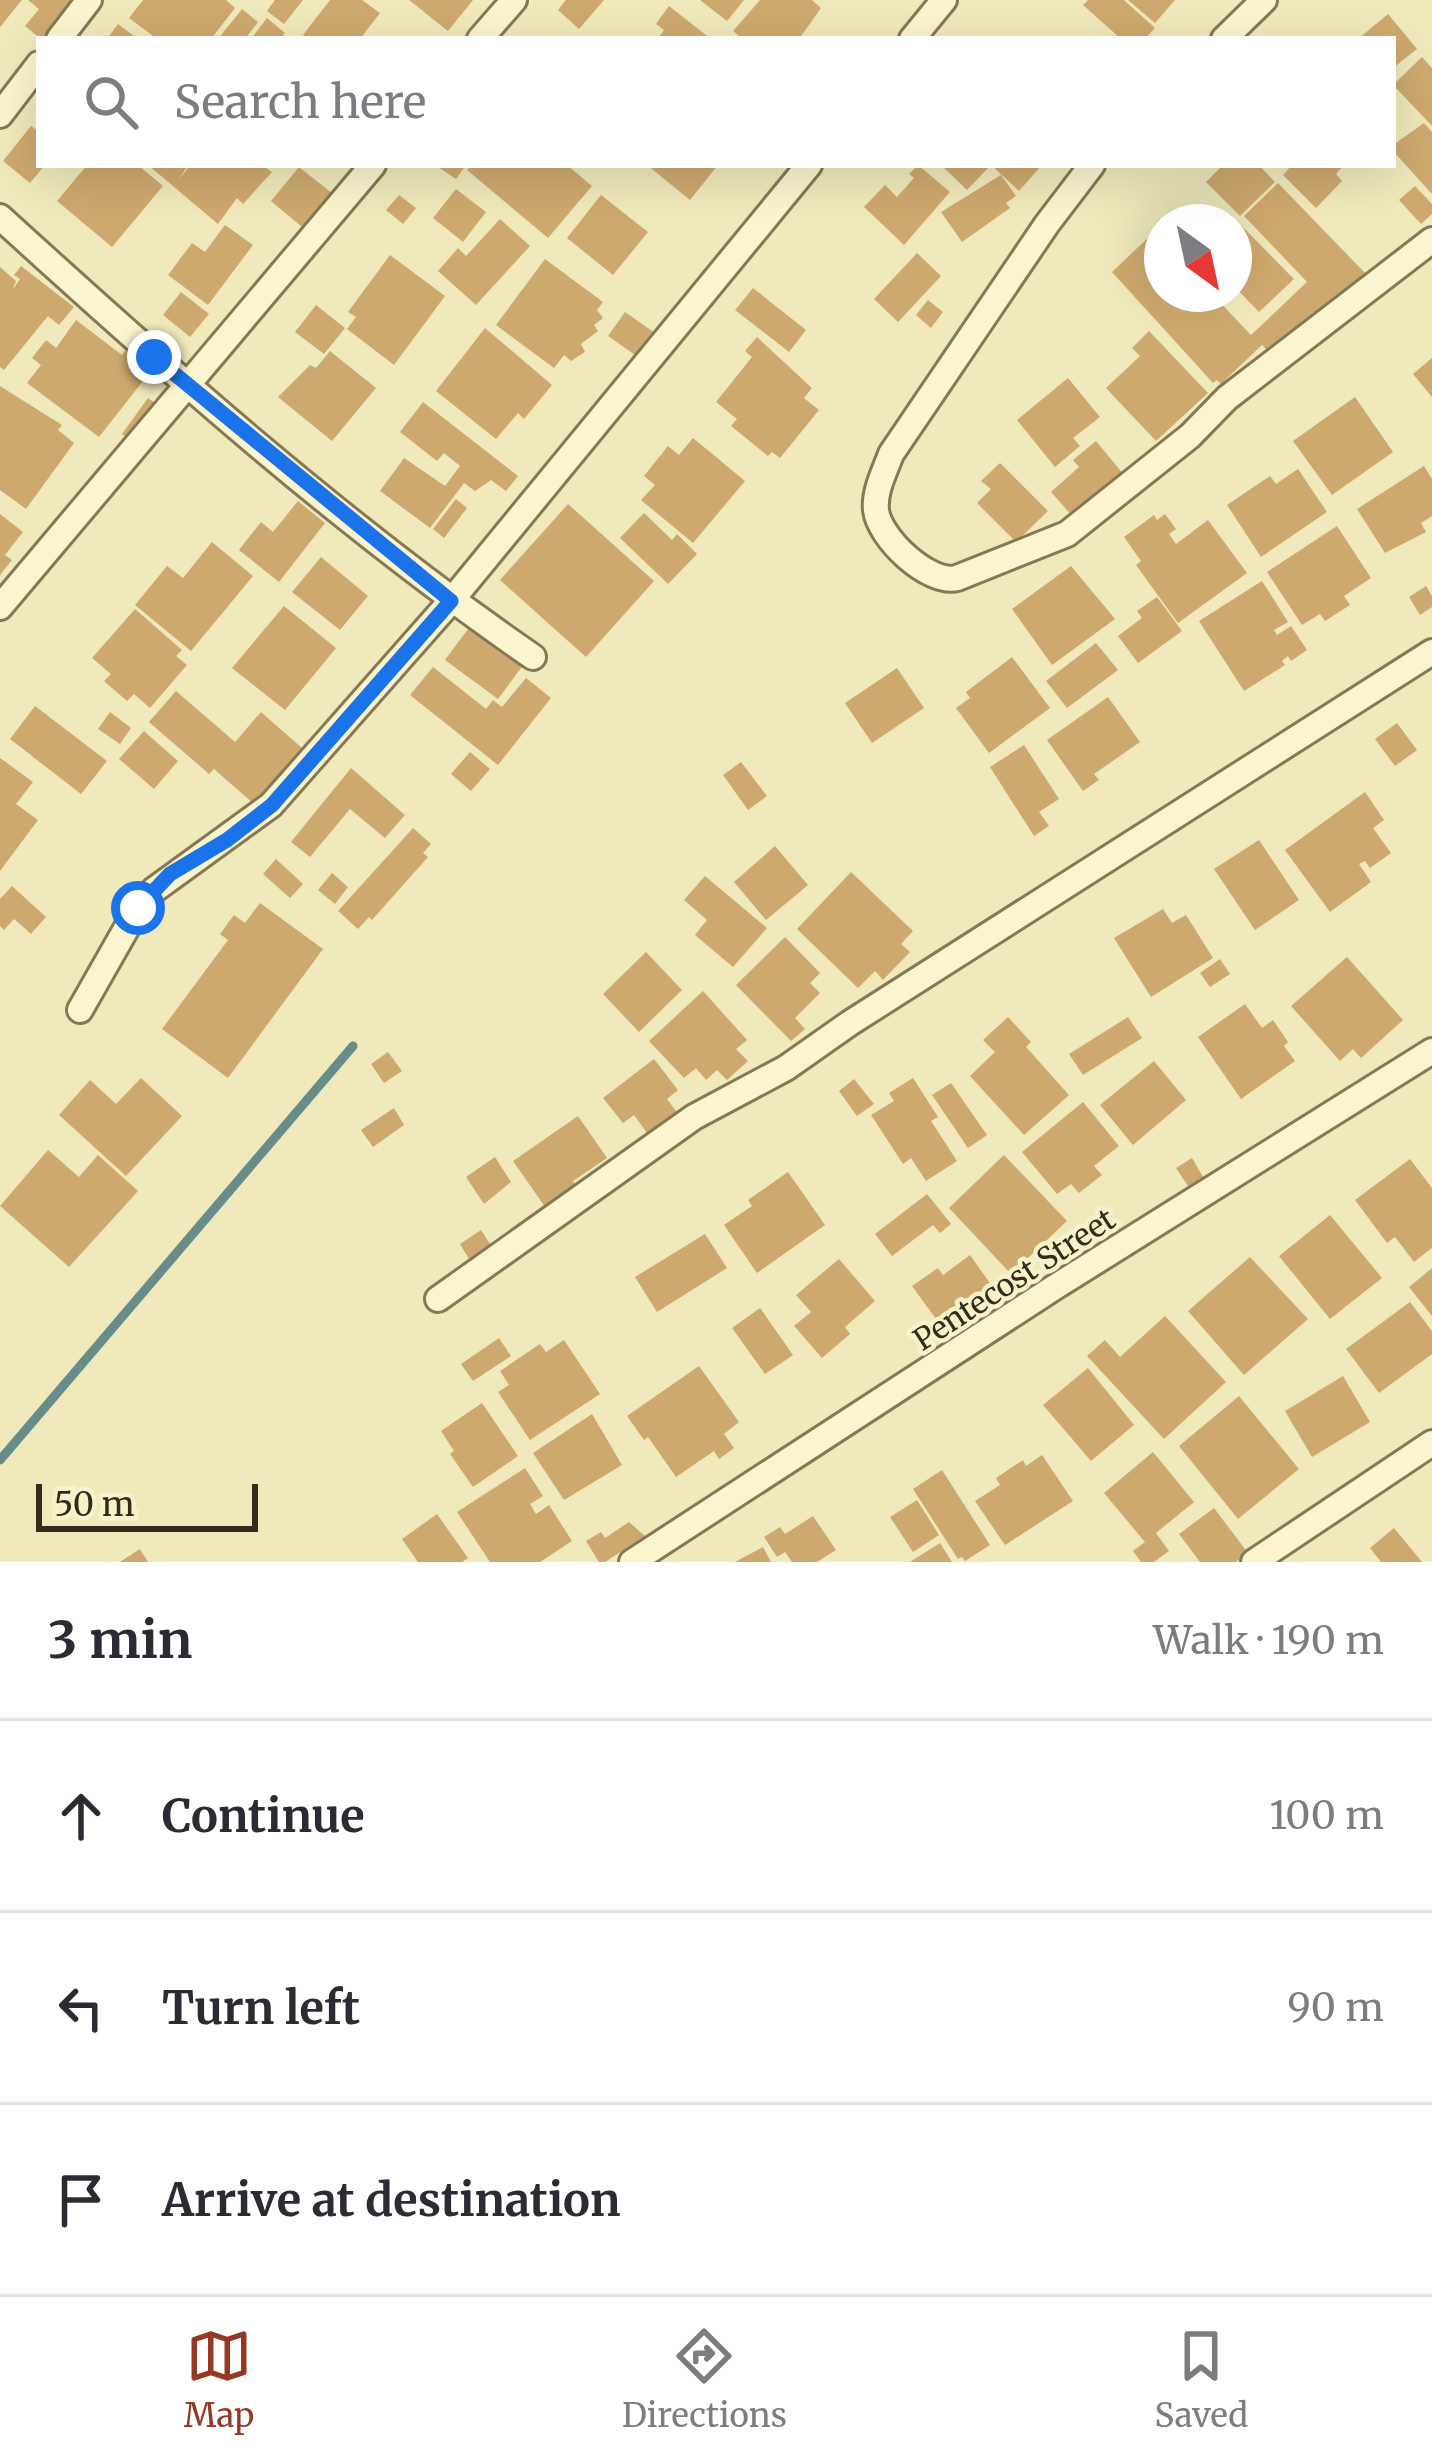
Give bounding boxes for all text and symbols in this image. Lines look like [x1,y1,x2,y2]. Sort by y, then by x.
search box [36,36,1396,168]
icon: search [78,69,144,135]
text: Search here [174,74,426,130]
north arrow [1144,204,1252,312]
route end [127,330,181,384]
route start [111,881,165,935]
street label: Pentecost Street [906,1199,1122,1358]
scale bar [36,1478,258,1531]
text: 50 m [54,1484,135,1525]
text: 3 min [48,1608,192,1672]
text: Walk · 190 m [1153,1616,1384,1665]
icon: ahead [48,1783,114,1849]
text: Continue [162,1788,364,1844]
text: 100 m [1269,1791,1384,1840]
icon: left [48,1975,114,2041]
text: Turn left [162,1980,360,2036]
text: 90 m [1287,1983,1384,2032]
icon: arrive [48,2167,114,2233]
text: Arrive at destination [162,2172,620,2228]
tab: Map [184,2323,254,2436]
tab: Directions [622,2323,787,2436]
tab: Saved [1155,2323,1248,2436]

